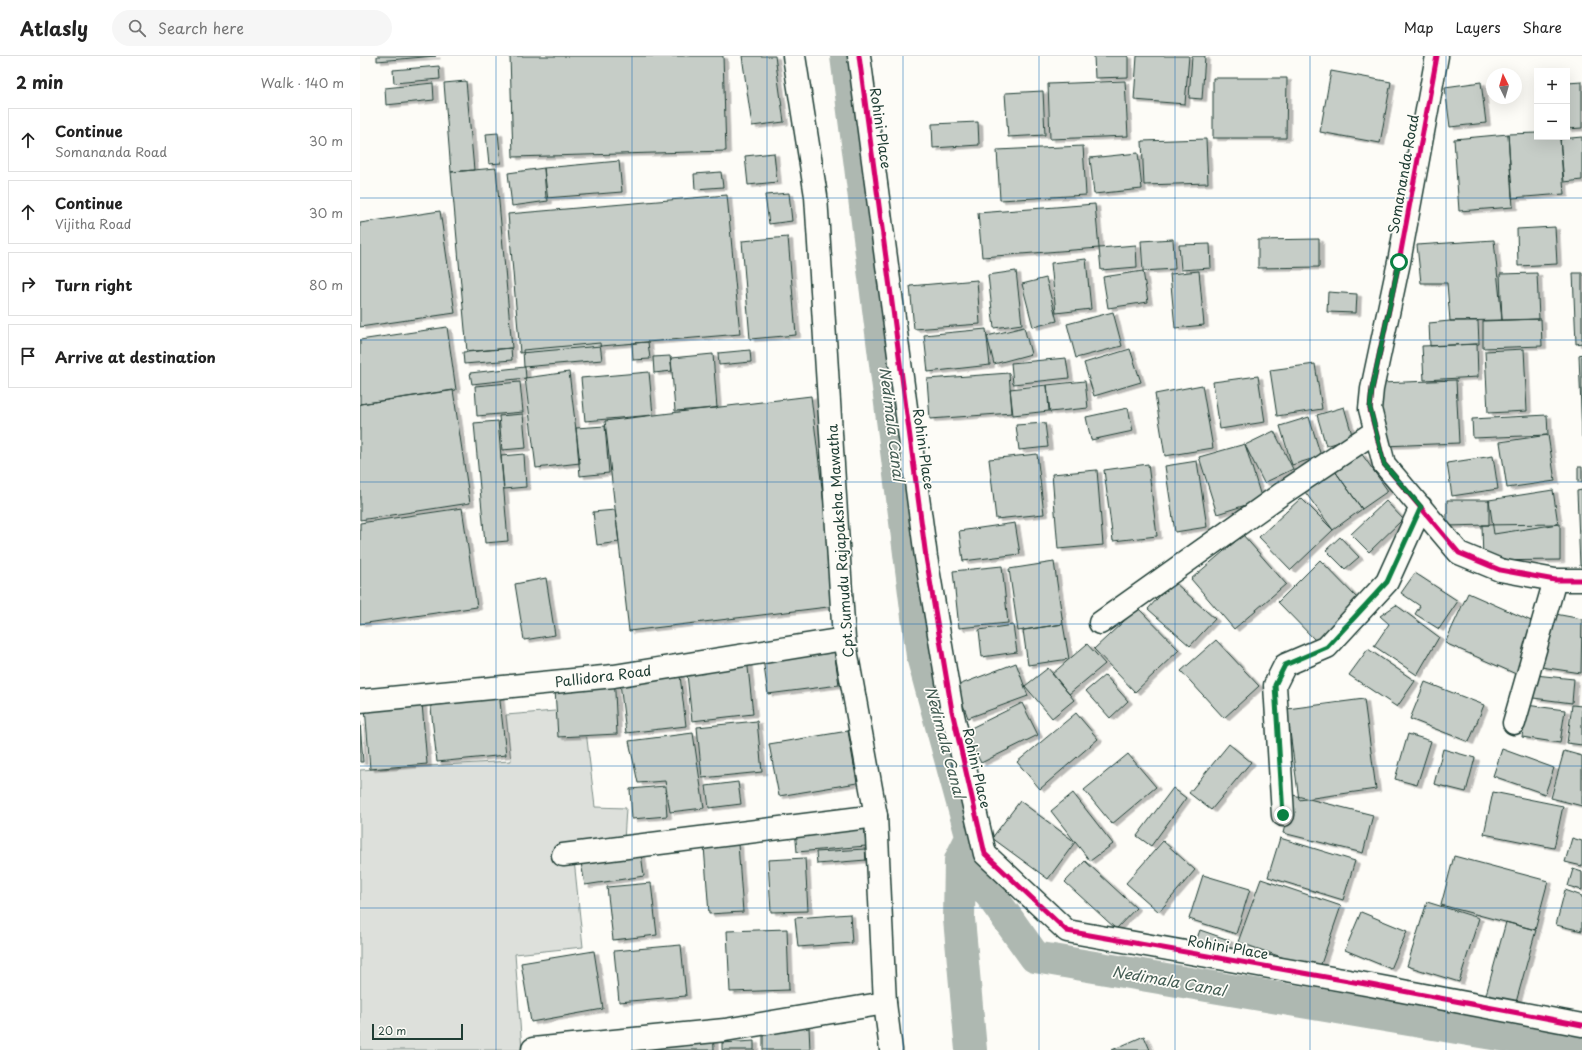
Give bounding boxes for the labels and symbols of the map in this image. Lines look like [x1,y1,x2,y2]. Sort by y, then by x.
north arrow [1486,68,1522,104]
street label: Rohini Place [865,86,897,170]
street label: Somananda Road [1382,113,1424,235]
route start [1390,253,1408,271]
water label: Nedimala Canal [875,366,912,485]
street label: Rohini Place [908,407,940,491]
street label: Cpt.Sumudu Rajapaksha Mawatha [821,423,859,658]
street label: Pallidora Road [554,660,652,692]
water label: Nedimala Canal [920,684,973,803]
street label: Rohini Place [958,726,996,810]
route end [1274,806,1292,824]
street label: Rohini Place [1186,930,1270,964]
water label: Nedimala Canal [1111,959,1230,1002]
scale bar [372,1022,463,1041]

